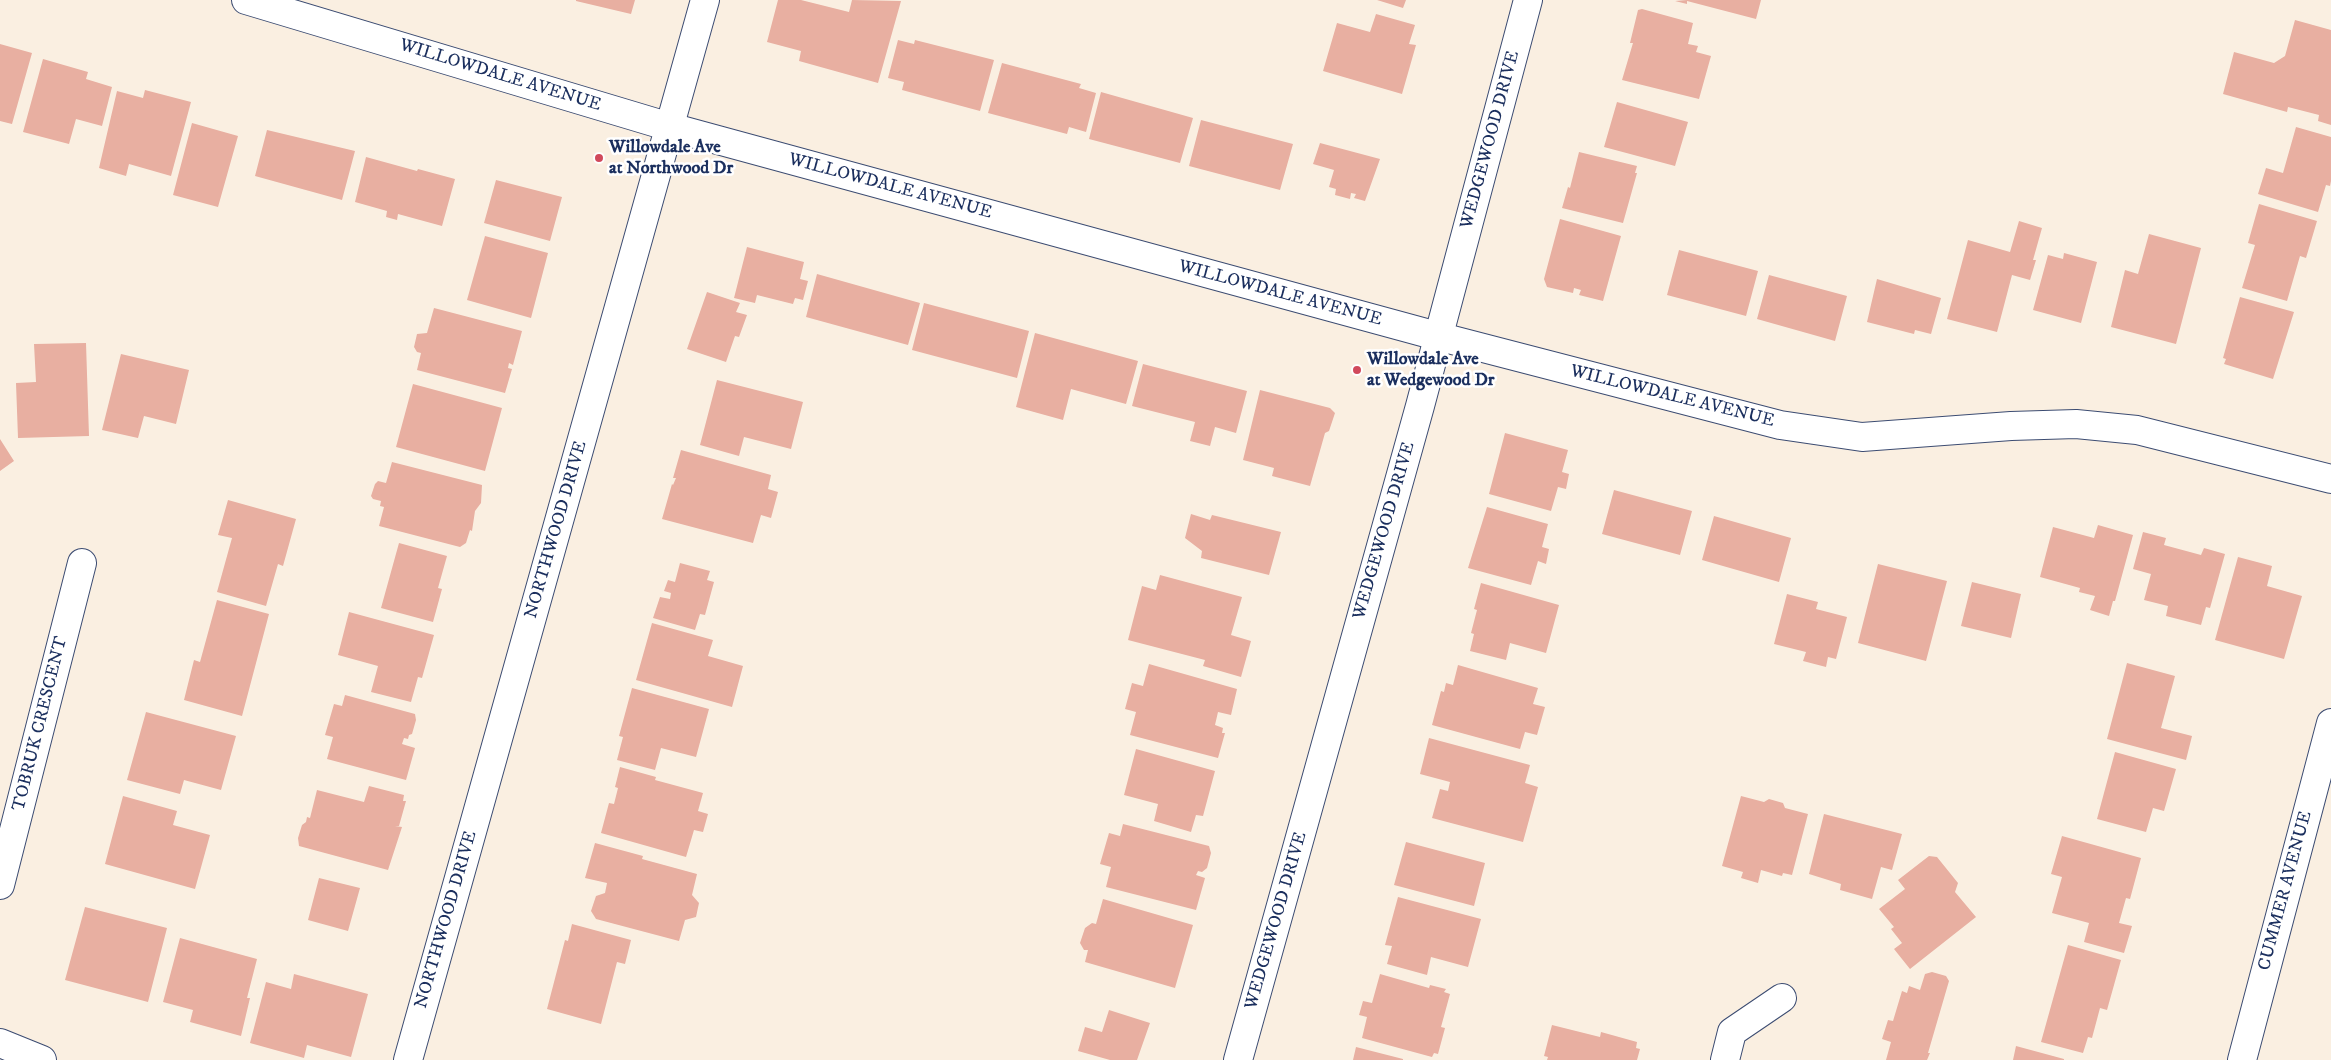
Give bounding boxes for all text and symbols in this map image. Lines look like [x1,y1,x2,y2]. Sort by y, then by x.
street label: WILLOWDALE AVENUE [397,35,603,117]
street label: WEDGEWOOD DRIVE [1457,49,1525,231]
place label: Willowdale Ave at Northwood Dr [609,137,733,180]
street label: WILLOWDALE AVENUE [786,149,994,225]
marker: Willowdale Ave at Northwood Dr [593,152,605,164]
street label: WILLOWDALE AVENUE [1176,256,1384,332]
place label: Willowdale Ave at Wedgewood Dr [1367,349,1494,392]
street label: WILLOWDALE AVENUE [1568,361,1776,433]
marker: Willowdale Ave at Wedgewood Dr [1351,364,1363,376]
street label: NORTHWOOD DRIVE [521,439,593,621]
street label: WEDGEWOOD DRIVE [1349,440,1421,622]
street label: TOBRUK CRESCENT [9,635,73,813]
street label: CUMMER AVENUE [2254,809,2318,973]
street label: NORTHWOOD DRIVE [411,829,483,1011]
street label: WEDGEWOOD DRIVE [1241,830,1313,1012]

